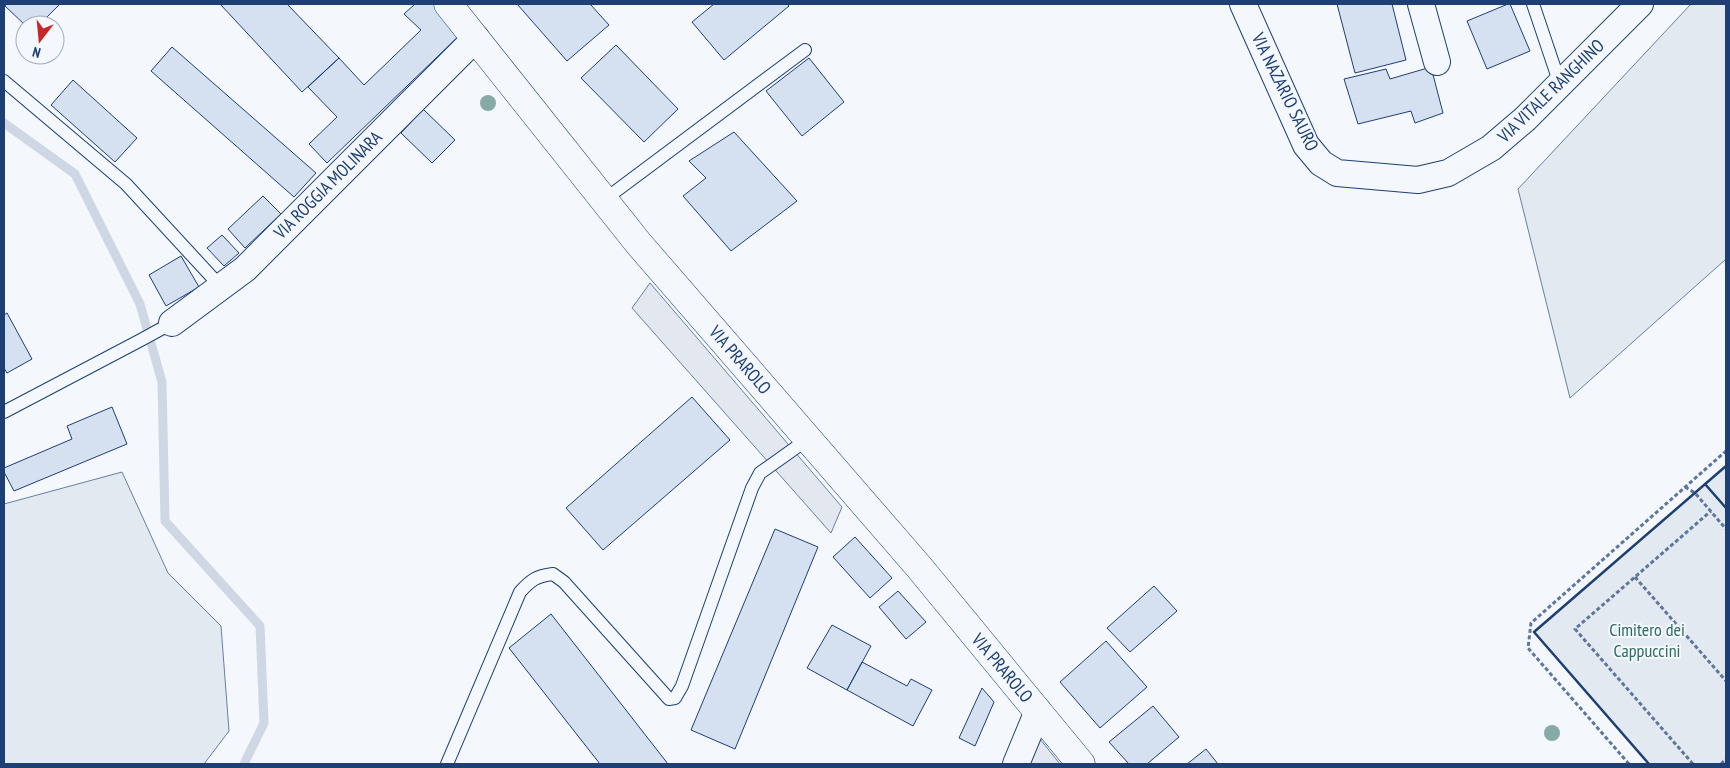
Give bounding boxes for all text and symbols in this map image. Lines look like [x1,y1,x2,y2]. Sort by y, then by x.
north arrow [15,15,65,65]
street label: VIA NAZARIO SAURO [1247,28,1324,155]
street label: VIA VITALE RANGHINO [1492,34,1609,148]
text: N [30,43,43,62]
street label: VIA ROGGIA MOLINARA [268,125,387,244]
street label: VIA PRAROLO [704,320,777,399]
park label: Cimitero dei Cappuccini [1609,618,1685,662]
street label: VIA PRAROLO [966,628,1038,707]

